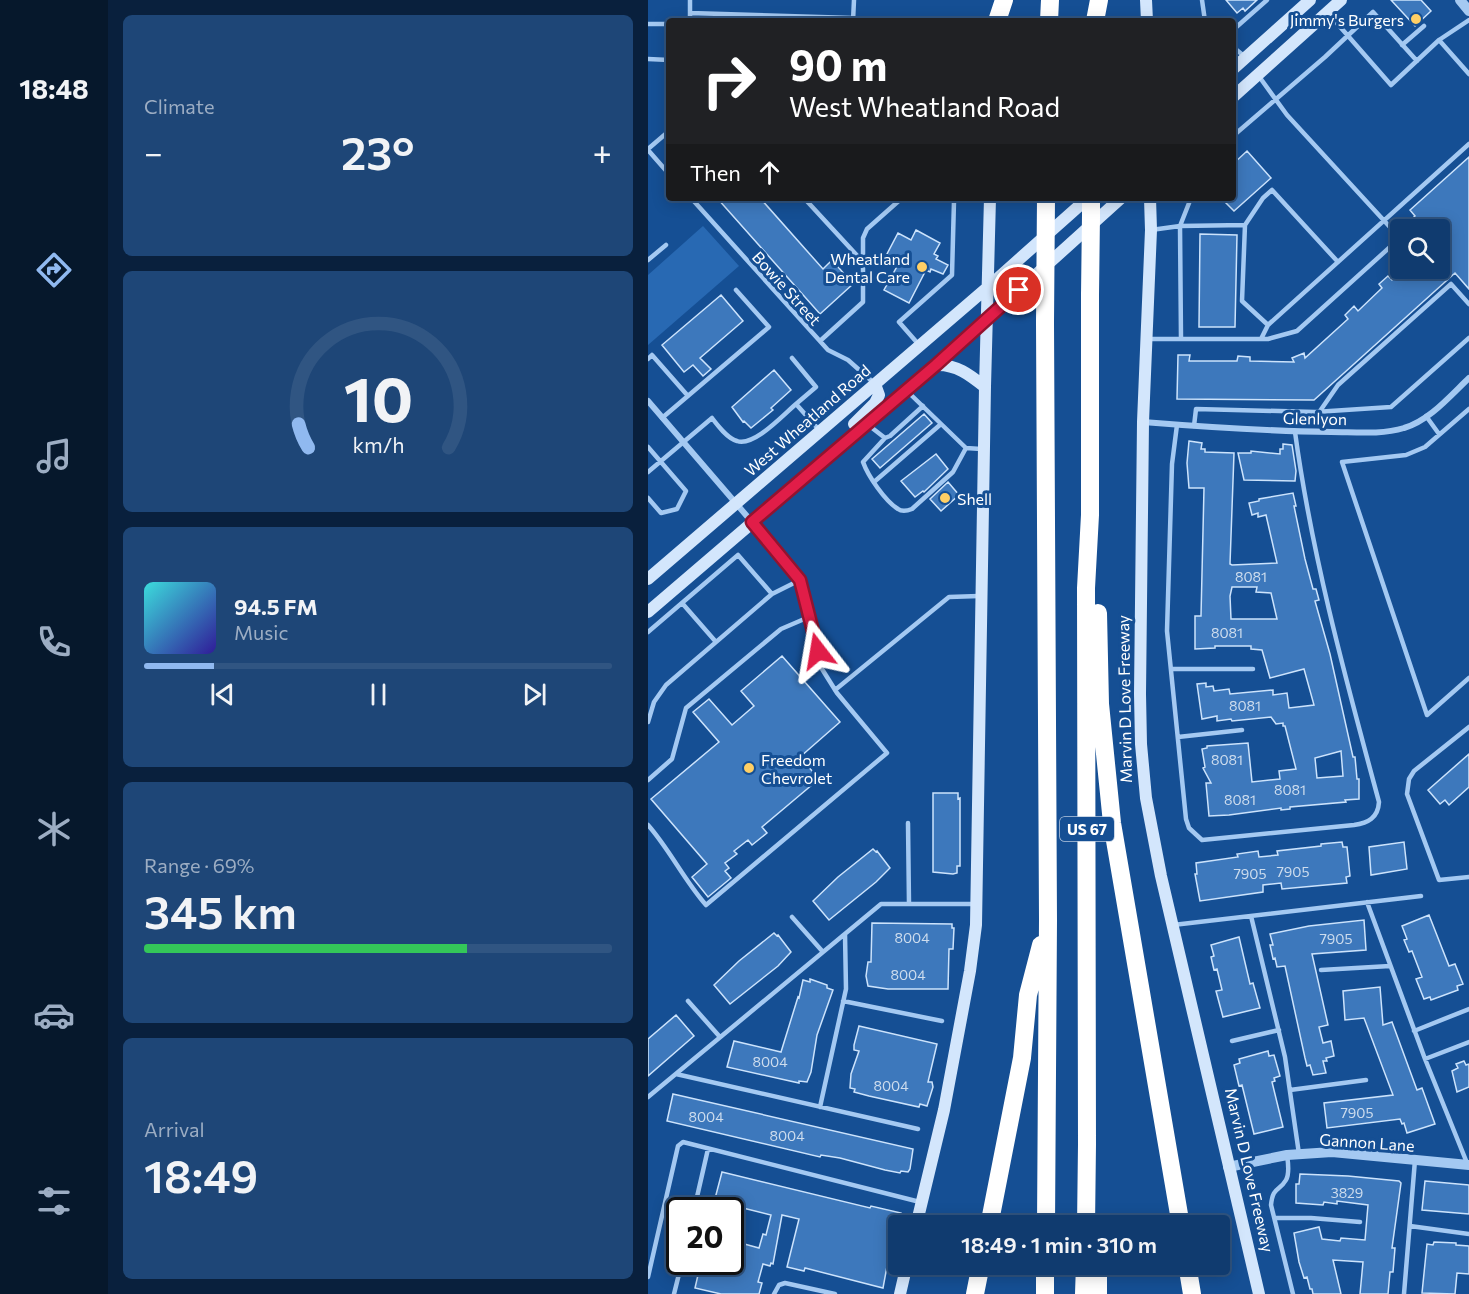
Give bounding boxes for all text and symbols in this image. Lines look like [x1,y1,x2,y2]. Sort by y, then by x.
place label: Jimmy's Burgers [1290,10,1404,29]
marker: Jimmy's Burgers [1409,12,1423,26]
text: 90 m [789,38,888,90]
icon: right [690,42,768,120]
text: 18:48 [19,72,89,105]
text: West Wheatland Road [789,90,1060,123]
text: Climate [144,94,214,118]
text: 23° [341,124,414,179]
text: − [144,131,163,172]
text: + [593,131,612,172]
icon: ahead [753,156,786,189]
text: Then [690,159,741,186]
map controls [1390,219,1450,279]
button: search [1390,219,1450,279]
street label: Bowie Street [749,247,826,329]
icon: directions [33,249,75,291]
place label: Wheatland Dental Care [825,249,910,286]
marker: Wheatland Dental Care [915,260,929,274]
pin [993,264,1044,315]
icon: arrive [1002,273,1035,306]
text: 10 [343,359,413,435]
street label: West Wheatland Road [740,360,874,480]
street label: Glenlyon [1283,408,1347,428]
text: km/h [352,432,404,458]
icon: music [33,435,75,477]
place label: Shell [957,489,992,508]
marker: Shell [938,491,952,505]
house number: 8081 [1235,568,1267,585]
text: 94.5 FM [234,593,318,620]
street label: Marvin D Love Freeway [1113,615,1135,783]
position arrow [786,619,850,683]
text: Music [234,620,288,644]
icon: phone [33,621,75,663]
house number: 8081 [1211,624,1243,641]
icon: previous [206,678,239,711]
icon: pause [362,678,395,711]
icon: next [518,678,551,711]
house number: 8081 [1229,697,1261,714]
place label: Freedom Chevrolet [761,750,833,787]
house number: 8081 [1211,751,1243,768]
marker: Freedom Chevrolet [742,761,756,775]
house number: 8081 [1274,781,1306,798]
house number: 8081 [1224,791,1256,808]
icon: climate [33,808,75,850]
road number: US 67 [1060,817,1114,841]
text: Range · 69% [144,853,254,877]
house number: 7905 [1276,863,1310,880]
house number: 7905 [1233,865,1267,882]
text: 345 km [144,883,297,938]
house number: 8004 [894,929,930,946]
house number: 7905 [1319,930,1353,947]
house number: 8004 [890,966,926,983]
icon: car [33,994,75,1036]
house number: 8004 [752,1053,788,1070]
house number: 8004 [873,1077,909,1094]
street label: Marvin D Love Freeway [1222,1086,1278,1254]
house number: 7905 [1340,1104,1374,1121]
house number: 8004 [688,1108,724,1125]
text: Arrival [144,1117,205,1141]
house number: 8004 [769,1127,805,1144]
street label: Gannon Lane [1319,1129,1415,1155]
text: 18:49 [144,1147,258,1202]
icon: filters [33,1180,75,1222]
house number: 3829 [1331,1184,1363,1201]
speed limit sign: 20 [666,1197,744,1275]
text: 18:49 · 1 min · 310 m [961,1231,1157,1258]

